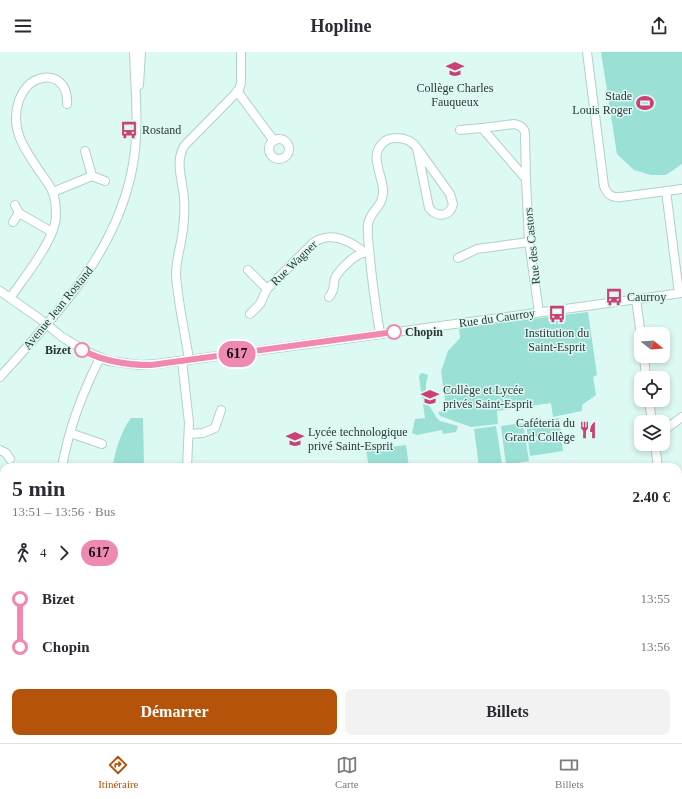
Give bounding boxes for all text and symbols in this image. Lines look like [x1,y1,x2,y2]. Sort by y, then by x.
icon: menu [12,15,34,37]
icon: share [648,15,670,37]
text: Hopline [310,16,372,36]
school or university icon: Collège Charles Fauqueux [445,59,465,79]
place label: Collège Charles Fauqueux [417,81,494,109]
place label: Stade Louis Roger [572,89,632,117]
sports icon: Stade Louis Roger [635,93,655,113]
bus stop icon: Rostand [119,120,139,140]
place label: Rostand [142,123,181,137]
street label: Rue des Castors [521,206,543,285]
street label: Rue Wagner [268,237,320,289]
street label: Avenue Jean Rostand [20,264,96,352]
bus stop icon: Caurroy [604,287,624,307]
place label: Caurroy [627,290,666,304]
bus stop icon: Institution du Saint-Esprit [547,304,567,324]
street label: Rue du Caurroy [458,306,536,330]
marker: Chopin [386,324,402,340]
place label: Chopin [405,325,443,339]
place label: Institution du Saint-Esprit [525,326,589,354]
north arrow [634,327,670,363]
map controls [634,327,670,451]
line badge: 617 [214,341,260,367]
marker: Bizet [74,342,90,358]
place label: Bizet [45,343,71,357]
text: 617 [227,346,248,361]
button: locate [634,371,670,407]
place label: Collège et Lycée privés Saint-Esprit [443,383,533,411]
school or university icon: Collège et Lycée privés Saint-Esprit [420,387,440,407]
button: layers [634,415,670,451]
place label: Caféteria du Grand Collège [505,416,575,444]
restaurant icon: Caféteria du Grand Collège [578,420,598,440]
place label: Lycée technologique privé Saint-Esprit [308,425,408,453]
school or university icon: Lycée technologique privé Saint-Esprit [285,429,305,449]
text: 5 min [12,476,65,501]
text: 2.40 € [633,489,670,505]
text: 13:51 – 13:56 · Bus [12,504,115,519]
icon: walk [12,542,34,564]
icon: forward [53,542,75,564]
text: 4 [40,545,47,560]
text: 617 [89,545,110,560]
text: Bizet [42,591,74,607]
text: 13:55 [640,591,670,606]
text: Chopin [42,639,90,655]
text: 13:56 [640,639,670,654]
button: Démarrer [12,689,337,735]
button: Billets [345,689,670,735]
tab: Itinéraire [98,754,139,790]
tab: Carte [335,754,359,790]
tab: Billets [555,754,584,790]

